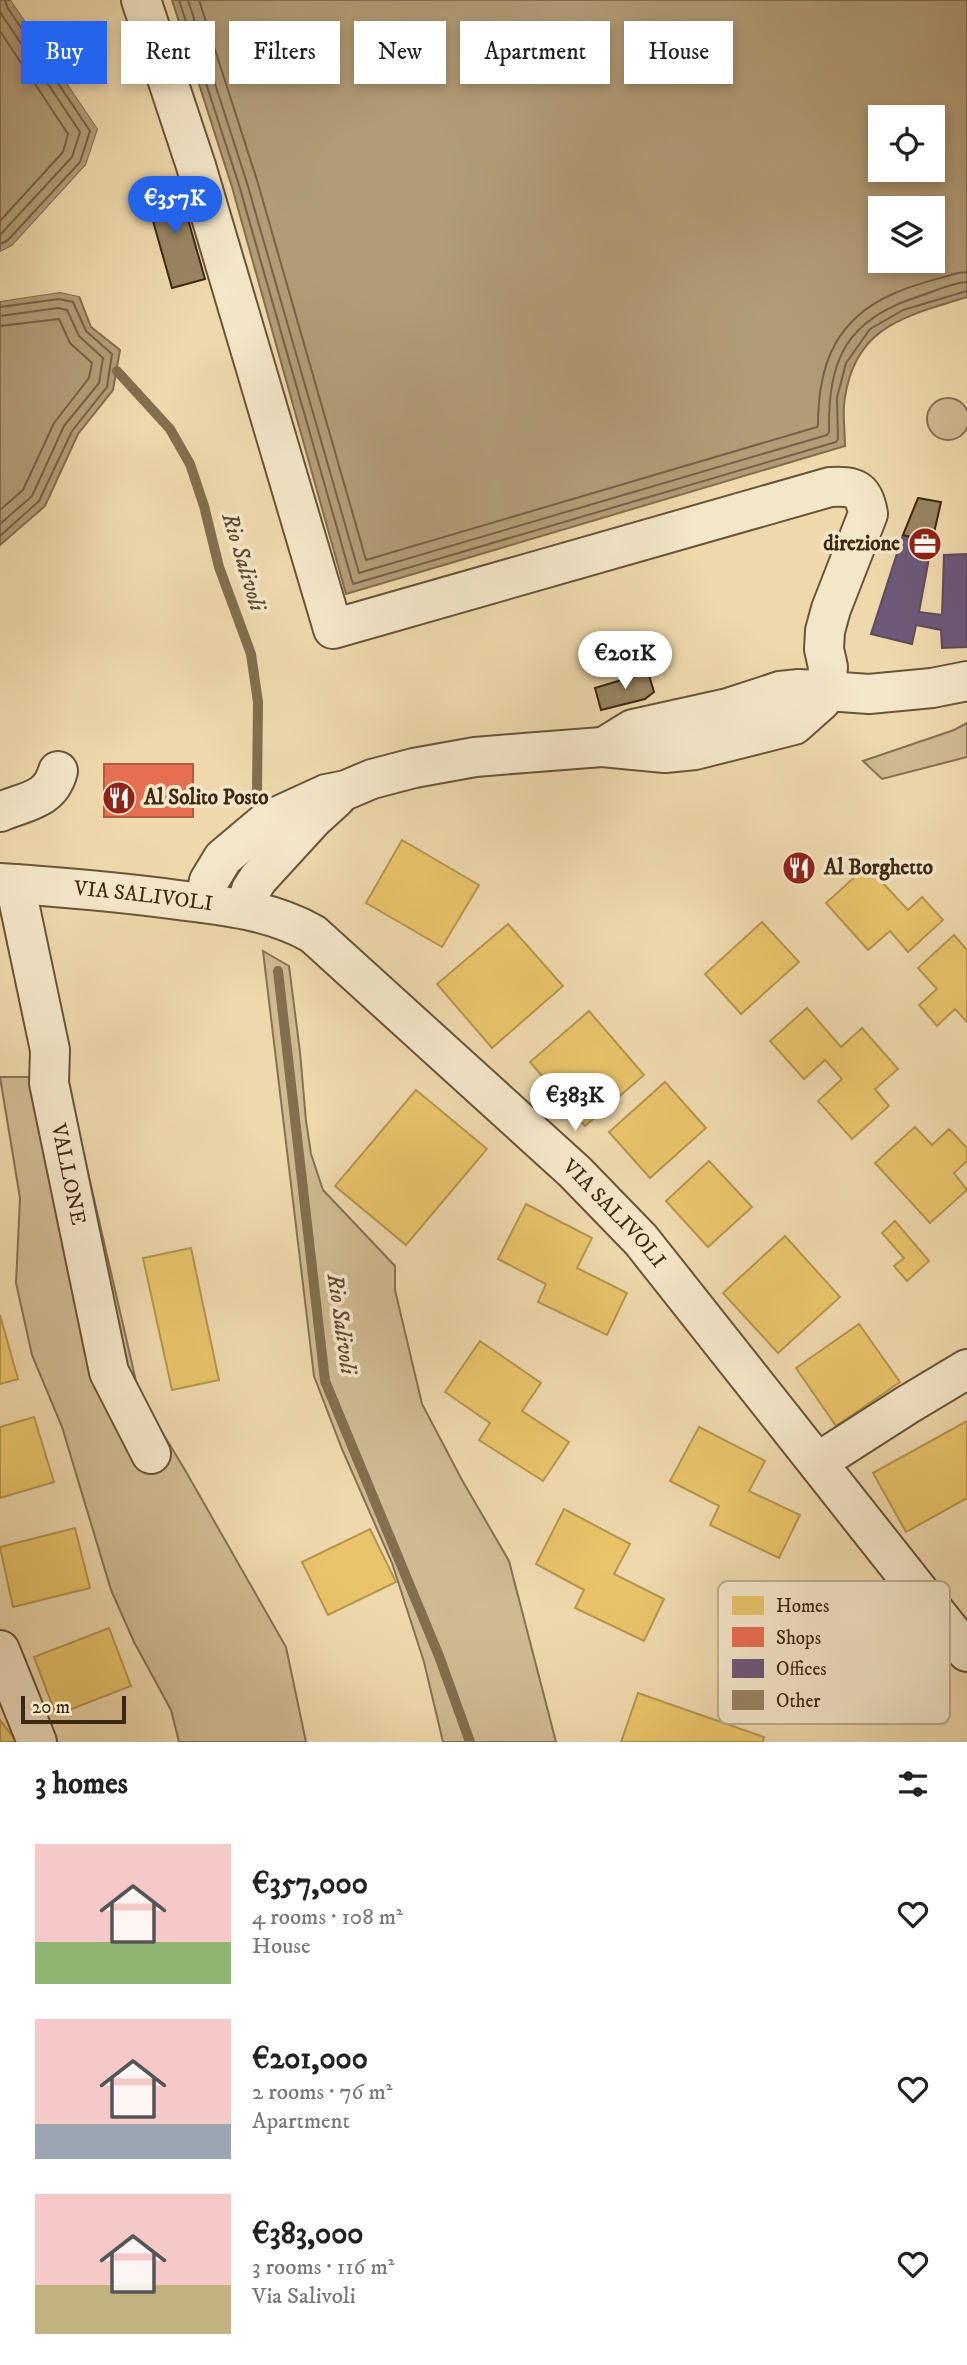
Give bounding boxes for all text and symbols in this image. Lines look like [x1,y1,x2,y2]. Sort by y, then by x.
chip: Buy [21,21,107,84]
chip: Rent [121,21,215,84]
chip: Filters [229,21,340,84]
chip: New [354,21,446,84]
chip: Apartment [460,21,610,84]
chip: House [624,21,733,84]
map controls [868,105,945,273]
button: locate [868,105,945,182]
pin: €357K [126,176,224,236]
text: €357K [144,184,206,213]
button: layers [868,196,945,273]
water label: Rio Salivoli [214,508,272,617]
office icon: direzione [906,525,944,563]
place label: direzione [823,531,900,557]
pin: €201K [576,632,674,691]
text: €201K [594,639,656,668]
restaurant icon: Al Solito Posto [100,779,138,817]
place label: Al Solito Posto [143,785,268,811]
restaurant icon: Al Borghetto [780,849,818,887]
place label: Al Borghetto [823,855,933,881]
street label: VIA SALIVOLI [72,876,214,917]
pin: €383K [526,1074,624,1133]
text: €383K [546,1081,604,1110]
street label: VALLONE [45,1120,91,1228]
street label: VIA SALIVOLI [556,1153,671,1273]
water label: Rio Salivoli [319,1271,363,1378]
legend [718,1581,950,1724]
text: Homes [776,1595,829,1618]
text: Shops [776,1627,821,1650]
text: Offices [776,1658,827,1681]
text: Other [776,1690,820,1713]
scale bar [21,1693,126,1725]
text: 20 m [32,1696,70,1719]
icon: filters [894,1765,932,1803]
text: 3 homes [35,1766,128,1803]
text: €357,000 [252,1866,368,1903]
icon: home [91,1872,175,1956]
icon: heart [894,1895,932,1933]
text: 4 rooms · 108 m² [252,1903,403,1932]
text: House [252,1932,310,1961]
text: €201,000 [252,2041,368,2078]
icon: home [91,2047,175,2131]
icon: heart [894,2070,932,2108]
text: 2 rooms · 76 m² [252,2078,392,2107]
text: Apartment [252,2107,350,2136]
text: €383,000 [252,2216,364,2253]
icon: home [91,2222,175,2306]
icon: heart [894,2245,932,2283]
text: 3 rooms · 116 m² [252,2253,395,2282]
text: Via Salivoli [252,2282,356,2311]

